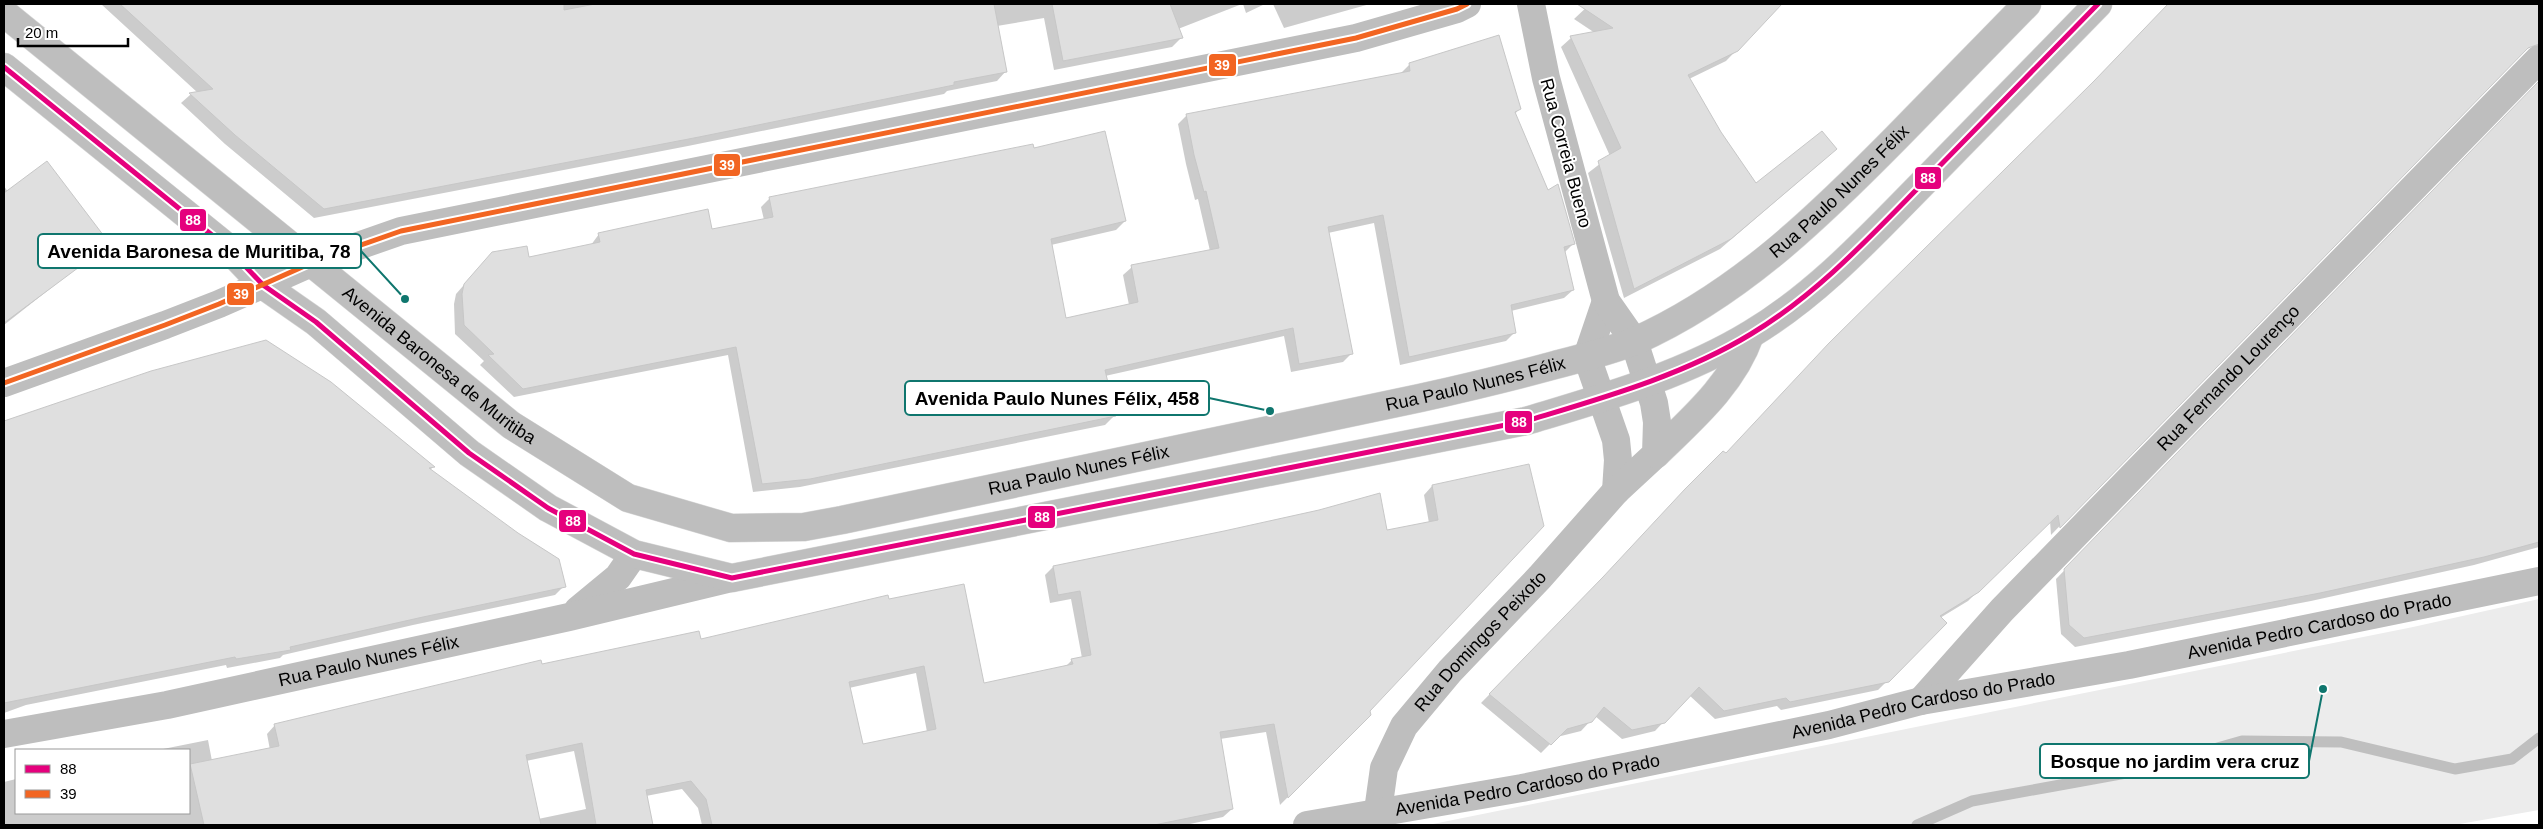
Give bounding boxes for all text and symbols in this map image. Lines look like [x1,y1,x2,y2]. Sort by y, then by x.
scale bar [18,15,128,47]
text: 20 m [25,24,58,41]
line badge: 39 [1208,53,1237,77]
text: 39 [1214,57,1230,73]
street label: Rua Correia Bueno [1536,76,1596,230]
street label: Rua Paulo Nunes Félix [1766,121,1913,262]
line badge: 39 [713,153,741,177]
text: 39 [719,157,735,173]
line badge: 88 [1914,166,1942,190]
text: 88 [1920,170,1936,186]
line badge: 88 [179,208,207,232]
text: 88 [185,212,201,228]
callout: Avenida Baronesa de Muritiba, 78 [38,234,361,268]
text: Avenida Baronesa de Muritiba, 78 [47,241,351,262]
line badge: 39 [226,282,255,306]
street label: Avenida Baronesa de Muritiba [339,282,540,448]
text: 39 [233,286,249,302]
street label: Rua Fernando Lourenço [2153,301,2304,455]
street label: Rua Paulo Nunes Félix [1384,353,1567,415]
callout: Avenida Paulo Nunes Félix, 458 [905,381,1209,415]
text: Avenida Paulo Nunes Félix, 458 [915,388,1199,409]
line badge: 88 [1504,410,1533,434]
text: 88 [1511,414,1527,430]
street label: Rua Paulo Nunes Félix [986,441,1171,499]
line badge: 88 [1027,505,1056,529]
line badge: 88 [558,509,587,533]
text: 88 [1034,509,1050,525]
text: 88 [565,513,581,529]
street label: Rua Domingos Peixoto [1410,567,1550,716]
street label: Avenida Pedro Cardoso do Prado [2186,589,2453,663]
street label: Rua Paulo Nunes Félix [277,631,461,690]
street label: Avenida Pedro Cardoso do Prado [1790,668,2057,742]
callout: Bosque no jardim vera cruz [2040,744,2309,778]
legend [15,749,190,814]
street label: Avenida Pedro Cardoso do Prado [1393,750,1662,820]
text: Bosque no jardim vera cruz [2050,751,2300,772]
text: 88 [60,760,77,777]
text: 39 [60,785,77,802]

